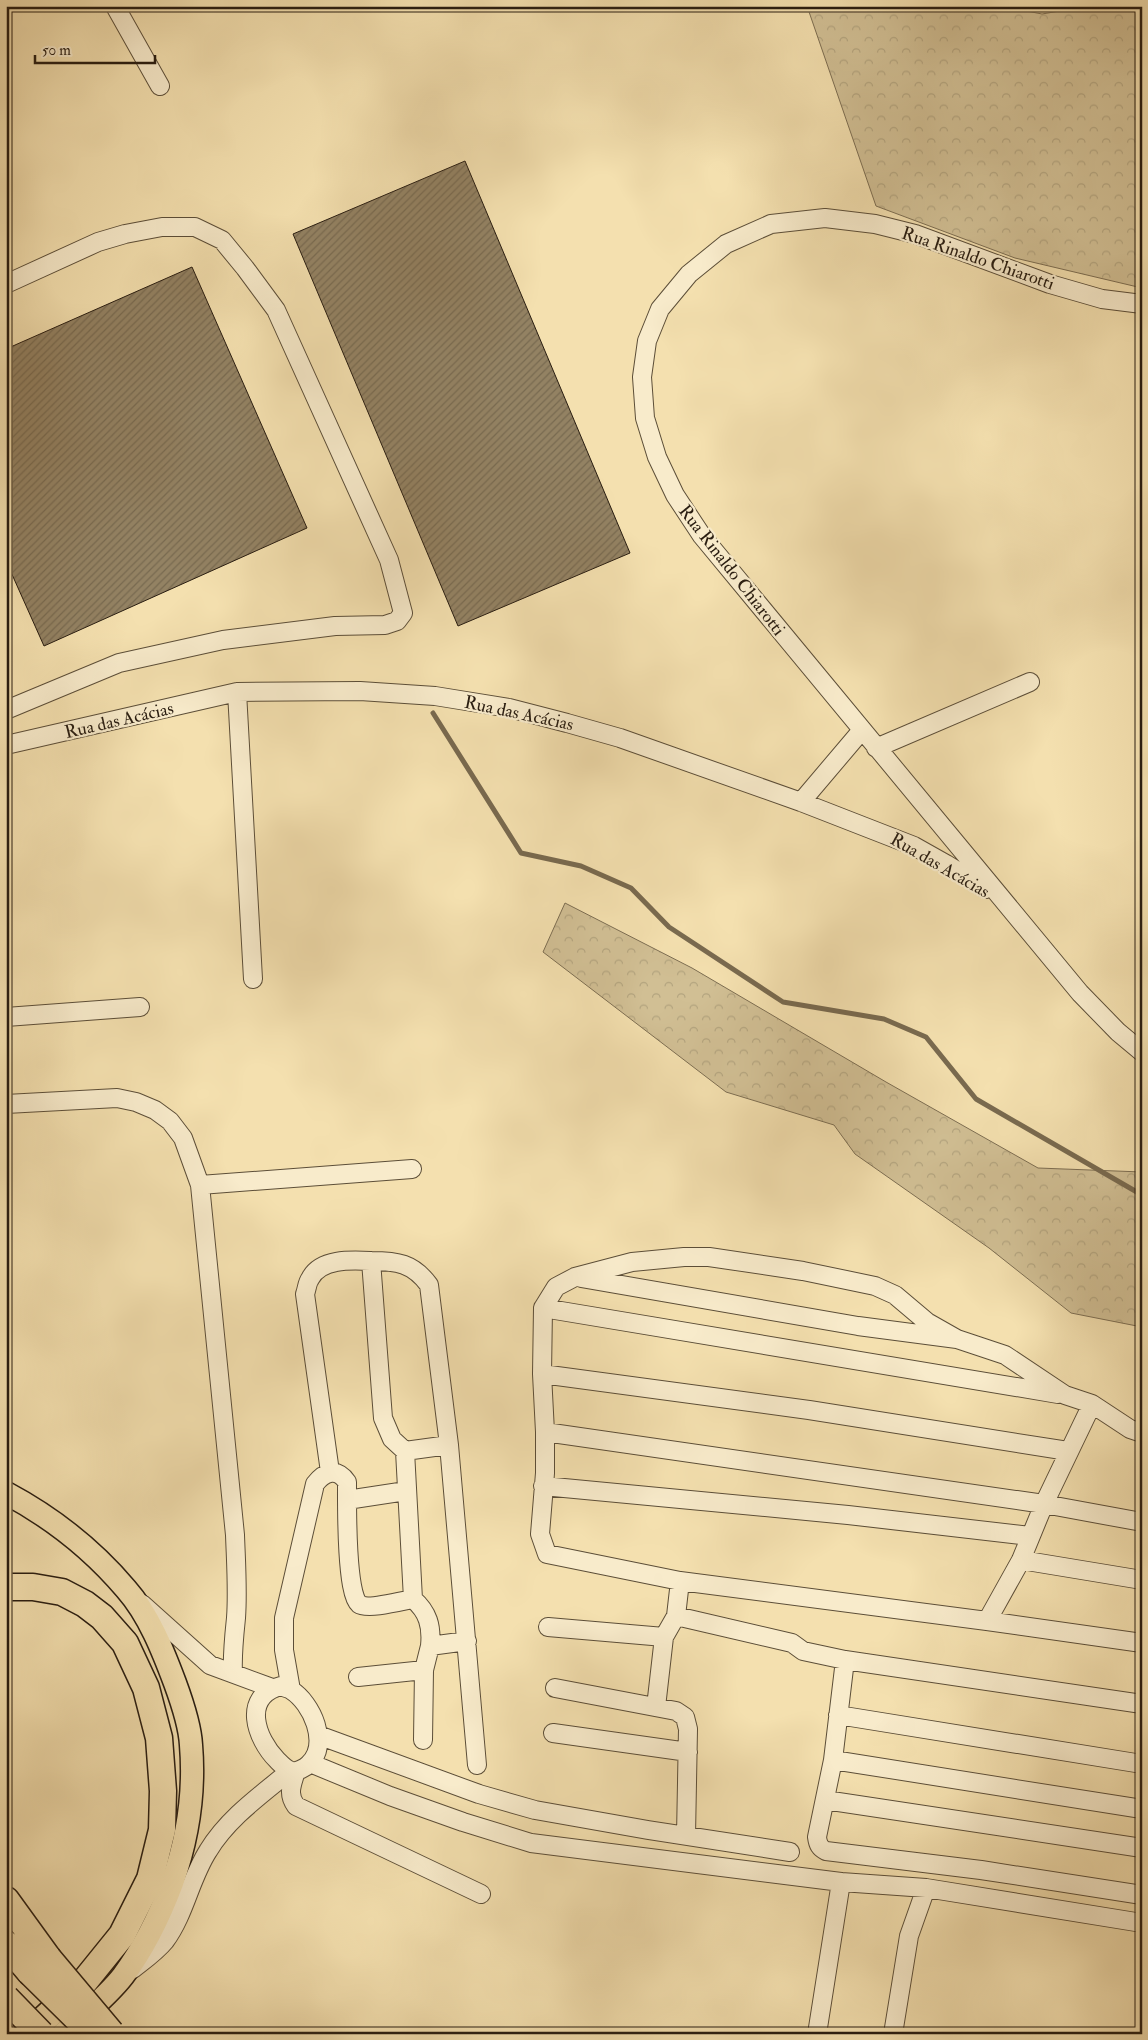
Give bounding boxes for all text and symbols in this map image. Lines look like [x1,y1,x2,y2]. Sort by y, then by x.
scale bar [35,32,155,64]
text: 50 m [42,41,71,60]
street label: Rua Rinaldo Chiarotti [898,222,1057,295]
street label: Rua Rinaldo Chiarotti [673,500,790,641]
street label: Rua das Acácias [462,691,576,736]
street label: Rua das Acácias [62,697,176,744]
street label: Rua das Acácias [886,828,994,903]

